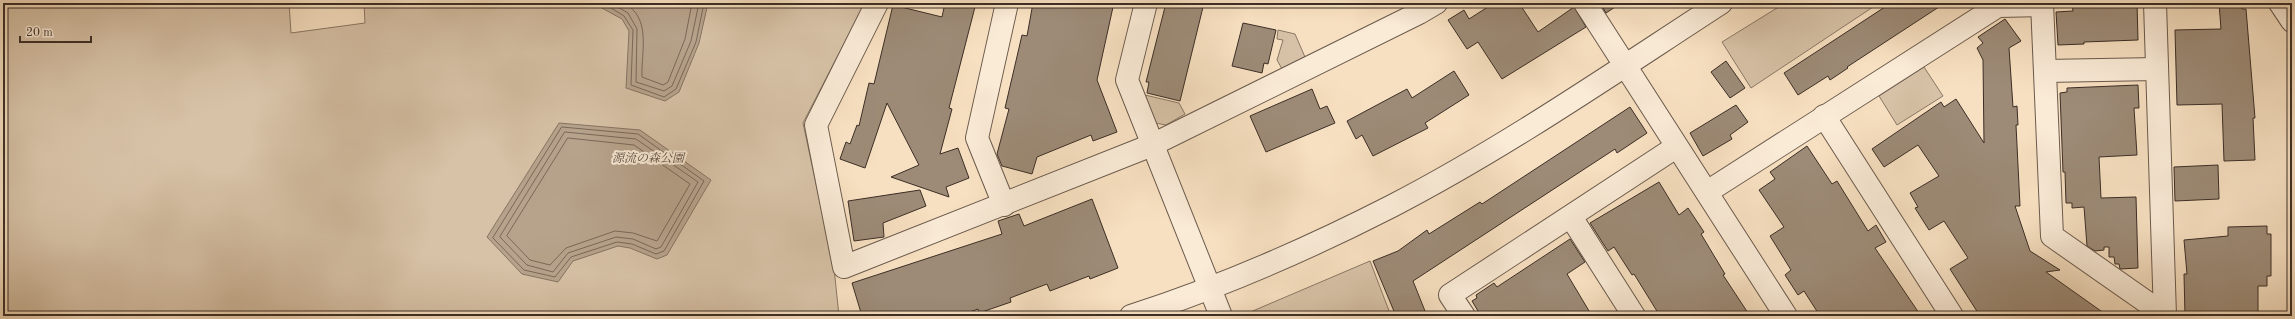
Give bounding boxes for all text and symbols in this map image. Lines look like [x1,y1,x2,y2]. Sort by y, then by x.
scale bar [20,18,91,44]
text: 20 m [26,27,53,39]
park label: 源流の森公園 [612,151,686,165]

